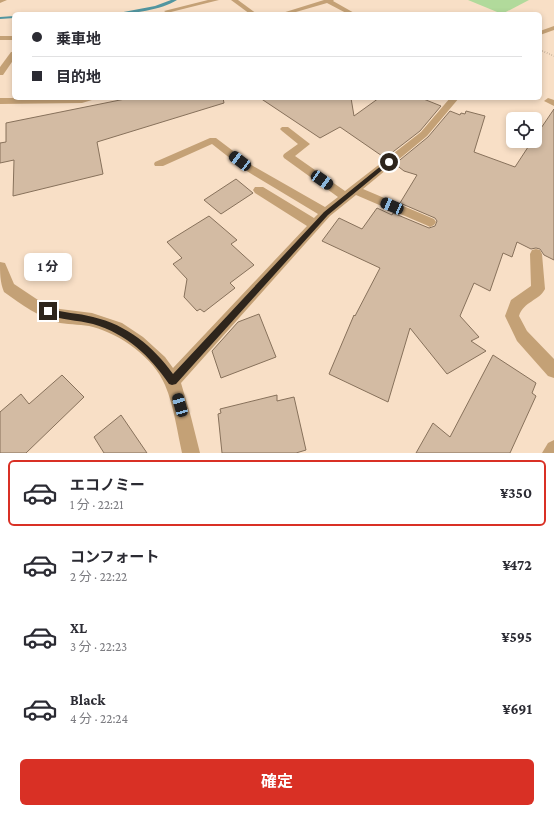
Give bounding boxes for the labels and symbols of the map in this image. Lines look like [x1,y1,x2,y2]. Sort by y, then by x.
car [227,149,253,173]
route start [380,153,398,171]
car [309,168,335,192]
car [379,196,405,216]
callout: 1 分 [24,253,72,281]
route end [39,302,57,320]
car [171,392,189,418]

